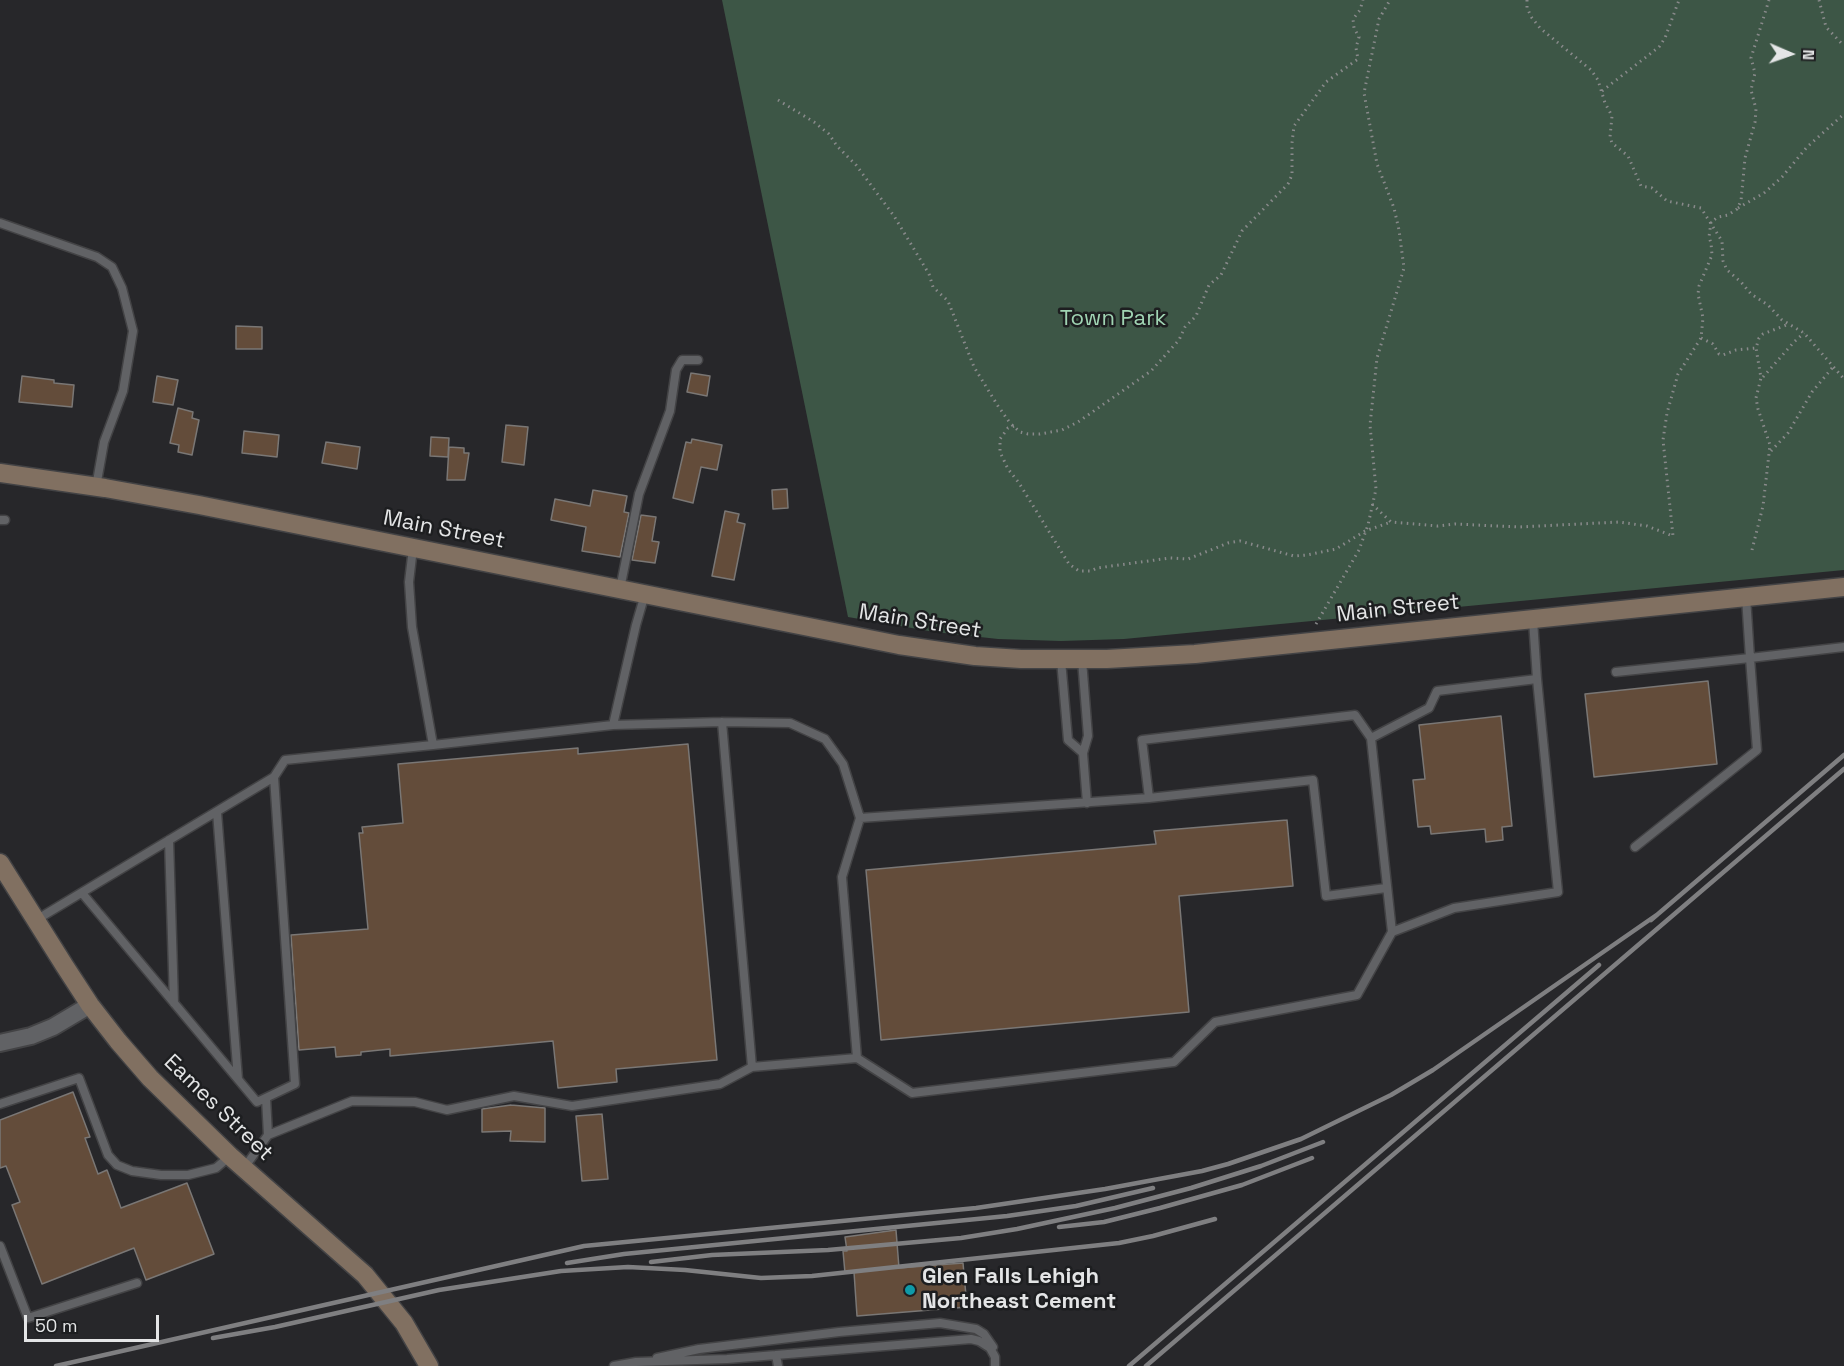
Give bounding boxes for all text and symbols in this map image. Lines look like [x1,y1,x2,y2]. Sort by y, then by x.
north arrow [1760,24,1820,84]
text: N [1798,49,1819,60]
park label: Town Park [1060,306,1166,332]
street label: Main Street [381,505,507,555]
street label: Main Street [1335,589,1461,629]
street label: Main Street [857,599,983,645]
street label: Eames Street [158,1049,278,1167]
place label: Glen Falls Lehigh Northeast Cement [922,1264,1116,1316]
marker: Glen Falls Lehigh Northeast Cement [903,1283,917,1297]
scale bar [27,1303,162,1341]
text: 50 m [35,1314,77,1337]

